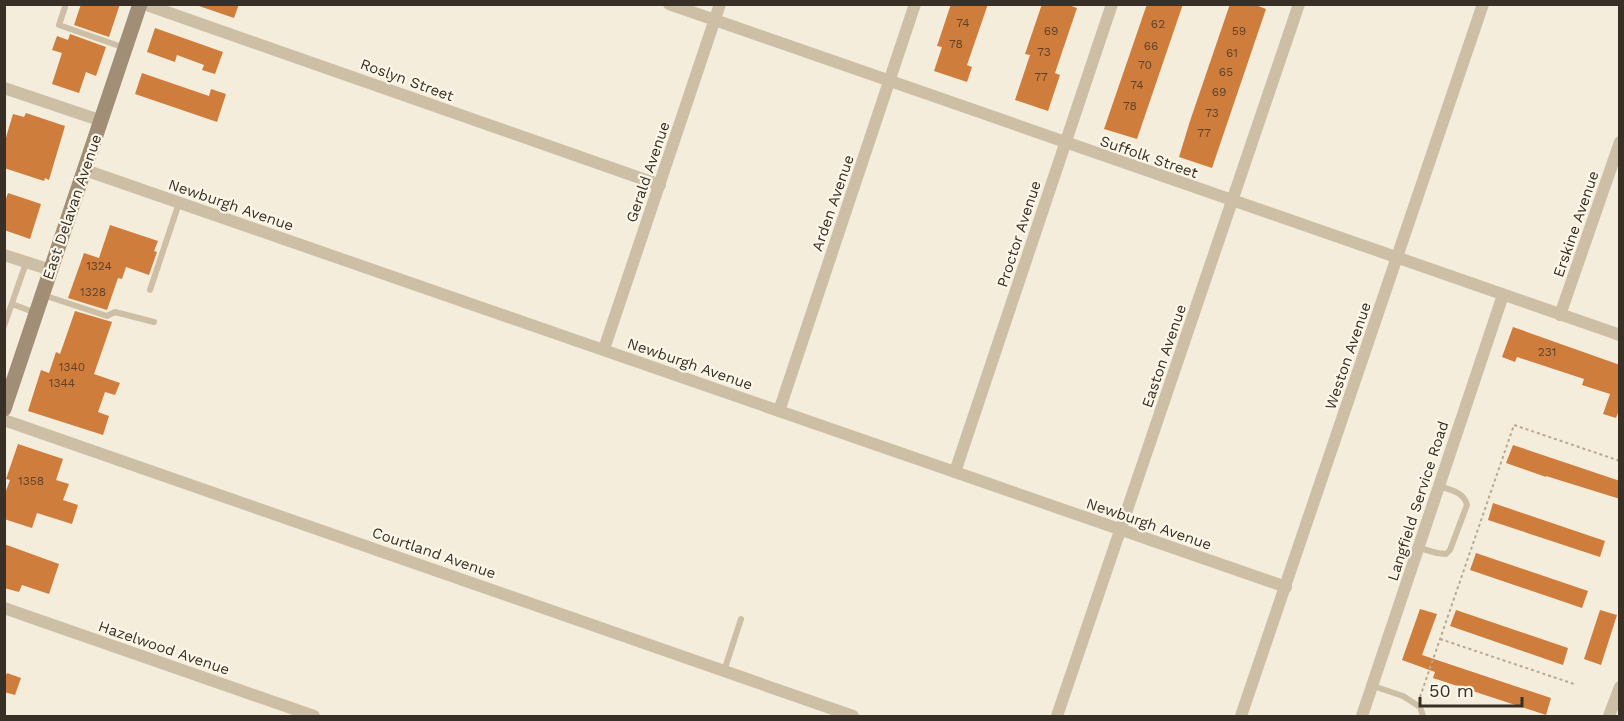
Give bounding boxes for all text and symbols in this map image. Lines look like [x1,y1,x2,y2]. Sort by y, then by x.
house number: 74 [956,16,970,30]
house number: 62 [1151,17,1165,31]
house number: 69 [1044,24,1058,38]
house number: 59 [1232,24,1246,38]
house number: 78 [949,37,963,51]
house number: 66 [1144,39,1158,53]
house number: 73 [1037,45,1051,59]
house number: 61 [1226,46,1238,60]
street label: Roslyn Street [358,55,457,105]
house number: 70 [1138,58,1152,72]
house number: 65 [1219,65,1233,79]
house number: 77 [1034,70,1048,84]
house number: 74 [1130,78,1144,92]
house number: 69 [1212,85,1226,99]
house number: 78 [1123,99,1137,113]
house number: 73 [1205,106,1219,120]
street label: Gerald Avenue [622,119,674,225]
house number: 77 [1197,126,1211,140]
street label: East Delavan Avenue [39,132,105,282]
street label: Suffolk Street [1098,132,1201,182]
street label: Arden Avenue [808,152,858,254]
street label: Erskine Avenue [1549,168,1603,280]
street label: Newburgh Avenue [166,175,296,235]
street label: Proctor Avenue [993,178,1045,290]
house number: 1324 [86,259,112,273]
house number: 1328 [80,285,106,299]
street label: Weston Avenue [1321,300,1375,412]
street label: Easton Avenue [1138,302,1190,410]
street label: Newburgh Avenue [625,334,755,394]
house number: 231 [1538,345,1556,359]
house number: 1340 [59,360,85,374]
house number: 1344 [49,376,75,390]
street label: Langfield Service Road [1384,419,1452,583]
house number: 1358 [18,474,44,488]
street label: Newburgh Avenue [1084,494,1214,554]
street label: Courtland Avenue [370,523,498,583]
street label: Hazelwood Avenue [96,617,232,679]
scale bar [1420,670,1522,708]
text: 50 m [1429,680,1474,701]

